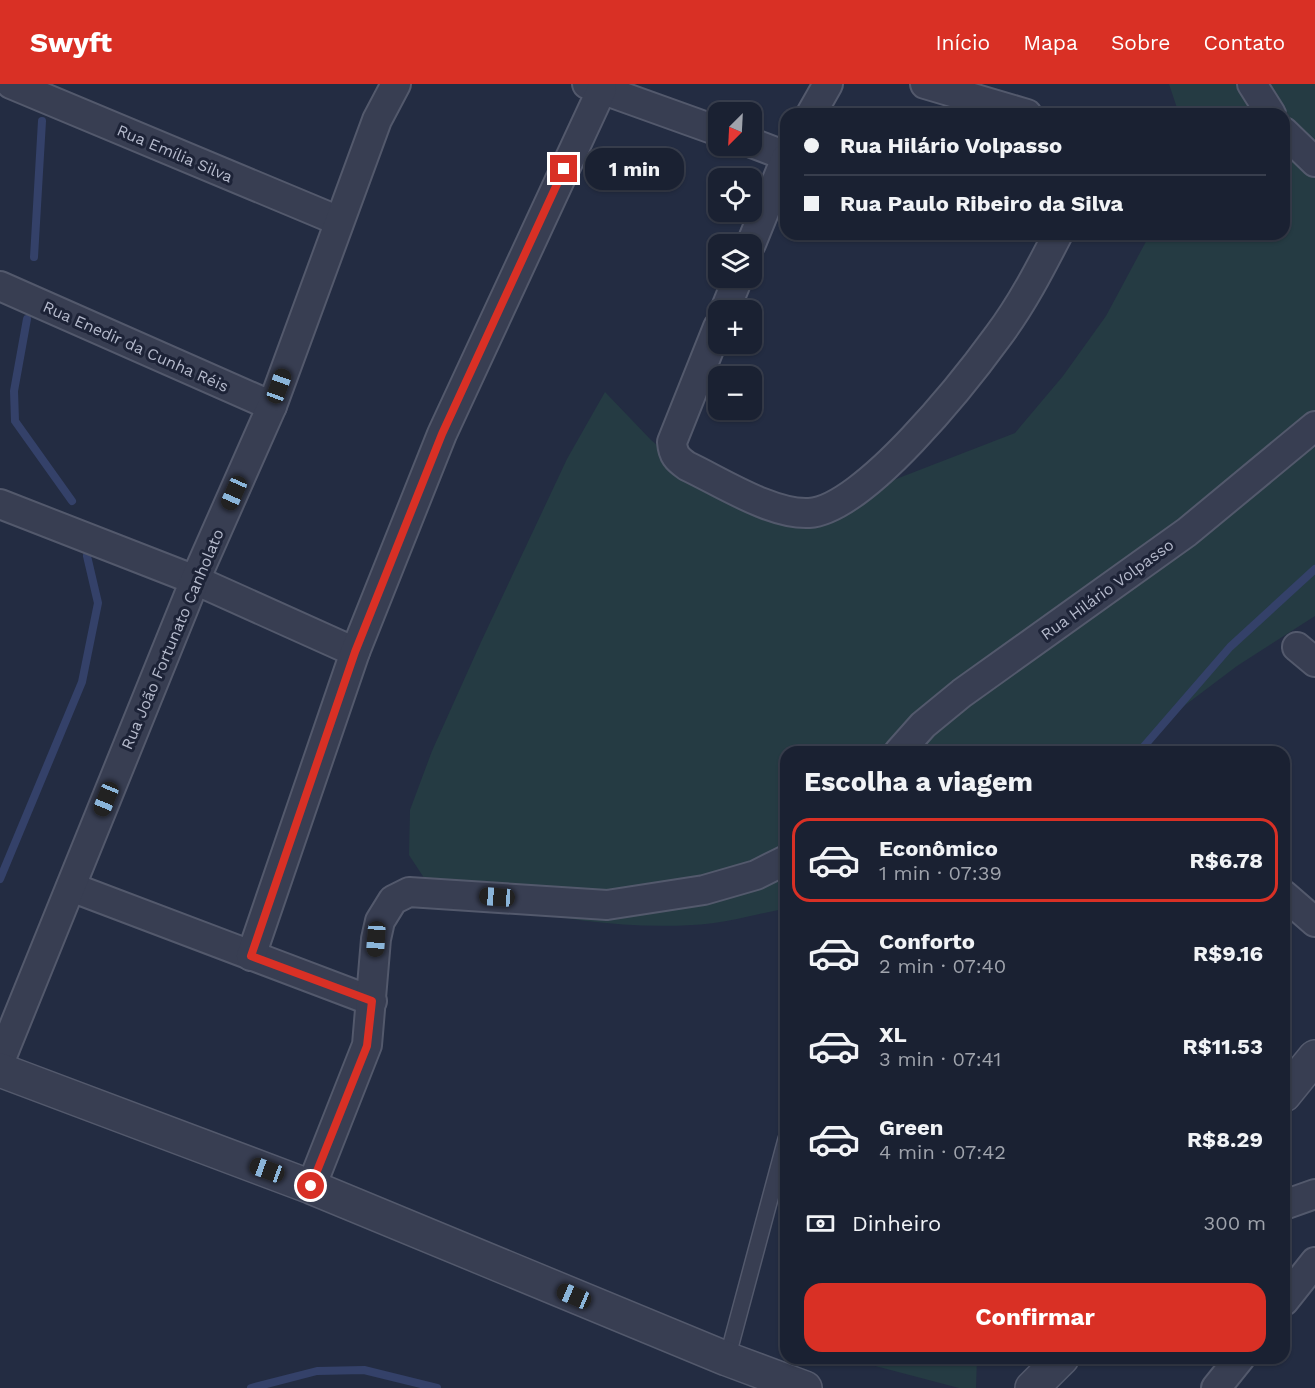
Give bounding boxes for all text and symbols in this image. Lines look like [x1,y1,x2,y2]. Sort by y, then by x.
text: Swyft [30,26,112,59]
text: Início [935,30,990,55]
text: Mapa [1023,30,1078,55]
text: Sobre [1111,30,1170,55]
text: Contato [1203,30,1285,55]
north arrow [708,102,762,156]
map controls [708,102,762,420]
street label: Rua Emília Silva [114,121,235,186]
text: Rua Hilário Volpasso [840,133,1062,158]
callout: 1 min [585,148,684,190]
route end [550,155,577,182]
text: 1 min [609,157,660,181]
button: locate [708,168,762,222]
text: Rua Paulo Ribeiro da Silva [840,191,1123,216]
button: layers [708,234,762,288]
street label: Rua Enedir da Cunha Réis [40,297,231,396]
button: + [708,300,762,354]
car [264,366,294,406]
button: − [708,366,762,420]
car [218,473,250,513]
street label: Rua João Fortunato Canholato [117,526,228,752]
street label: Rua Hilário Volpasso [1037,535,1177,644]
text: Escolha a viagem [804,766,1033,798]
car [91,779,121,819]
icon: car [807,833,861,887]
text: Econômico [879,836,998,861]
text: R$6.78 [1190,848,1263,873]
text: 1 min · 07:39 [879,861,1002,885]
car [478,887,516,907]
car [366,920,386,958]
icon: car [807,926,861,980]
text: Conforto [879,929,975,954]
text: R$9.16 [1193,941,1263,966]
text: 2 min · 07:40 [879,954,1006,978]
icon: car [807,1019,861,1073]
text: XL [879,1022,907,1047]
text: R$11.53 [1183,1034,1263,1059]
text: 3 min · 07:41 [879,1047,1001,1071]
icon: car [807,1112,861,1166]
text: Green [879,1115,943,1140]
text: R$8.29 [1187,1127,1263,1152]
text: 4 min · 07:42 [879,1140,1006,1164]
car [247,1155,287,1185]
route start [297,1172,324,1199]
icon: cash [804,1207,837,1240]
text: Dinheiro [852,1211,941,1236]
text: 300 m [1204,1211,1266,1235]
car [554,1281,594,1311]
button: Confirmar [804,1283,1266,1352]

